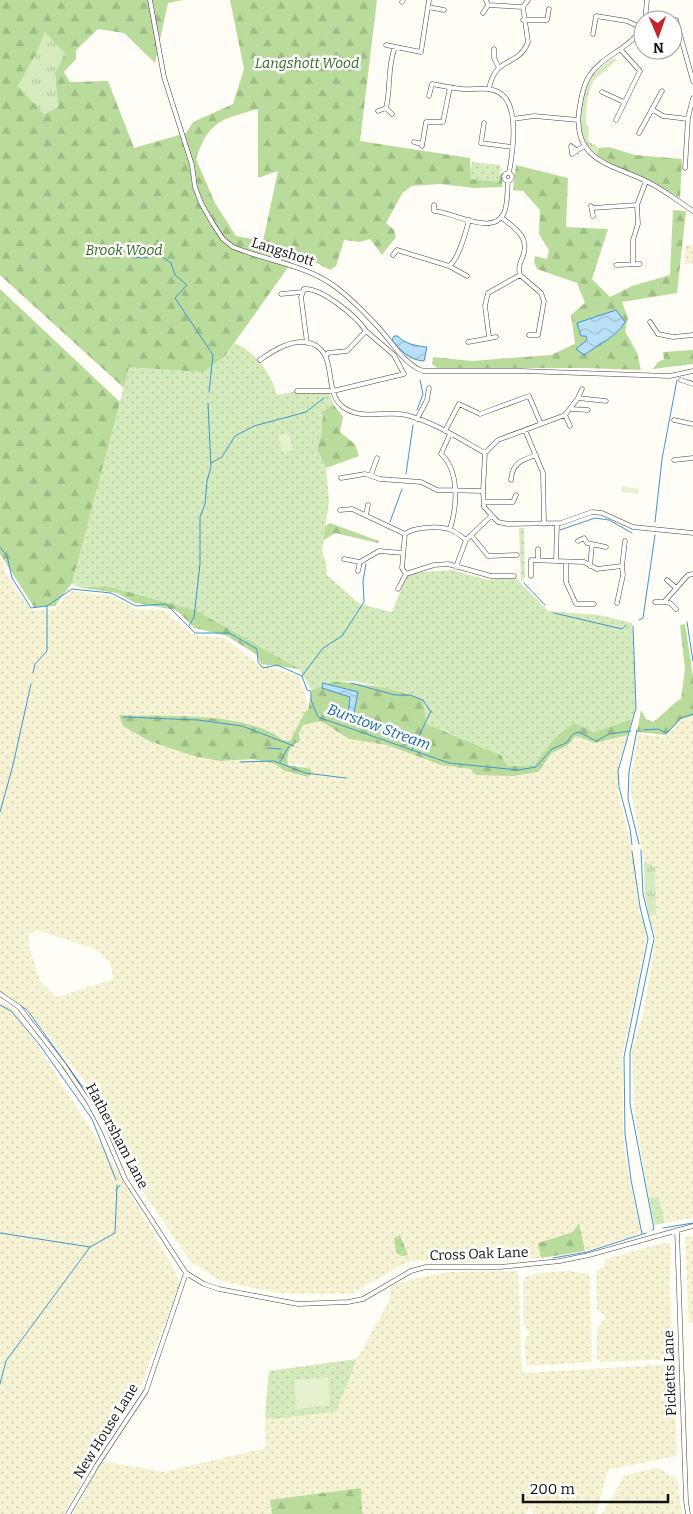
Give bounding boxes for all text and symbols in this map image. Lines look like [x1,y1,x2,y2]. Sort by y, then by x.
north arrow [633,10,683,60]
text: N [653,39,664,56]
park label: Langshott Wood [255,55,359,72]
street label: Langshott [249,234,317,270]
park label: Brook Wood [85,242,163,259]
water label: Burstow Stream [325,700,433,754]
street label: Hathersham Lane [82,1080,152,1192]
street label: Cross Oak Lane [429,1244,529,1264]
street label: Picketts Lane [660,1330,680,1416]
street label: New House Lane [70,1380,142,1482]
scale bar [523,1472,668,1504]
text: 200 m [530,1480,575,1498]

